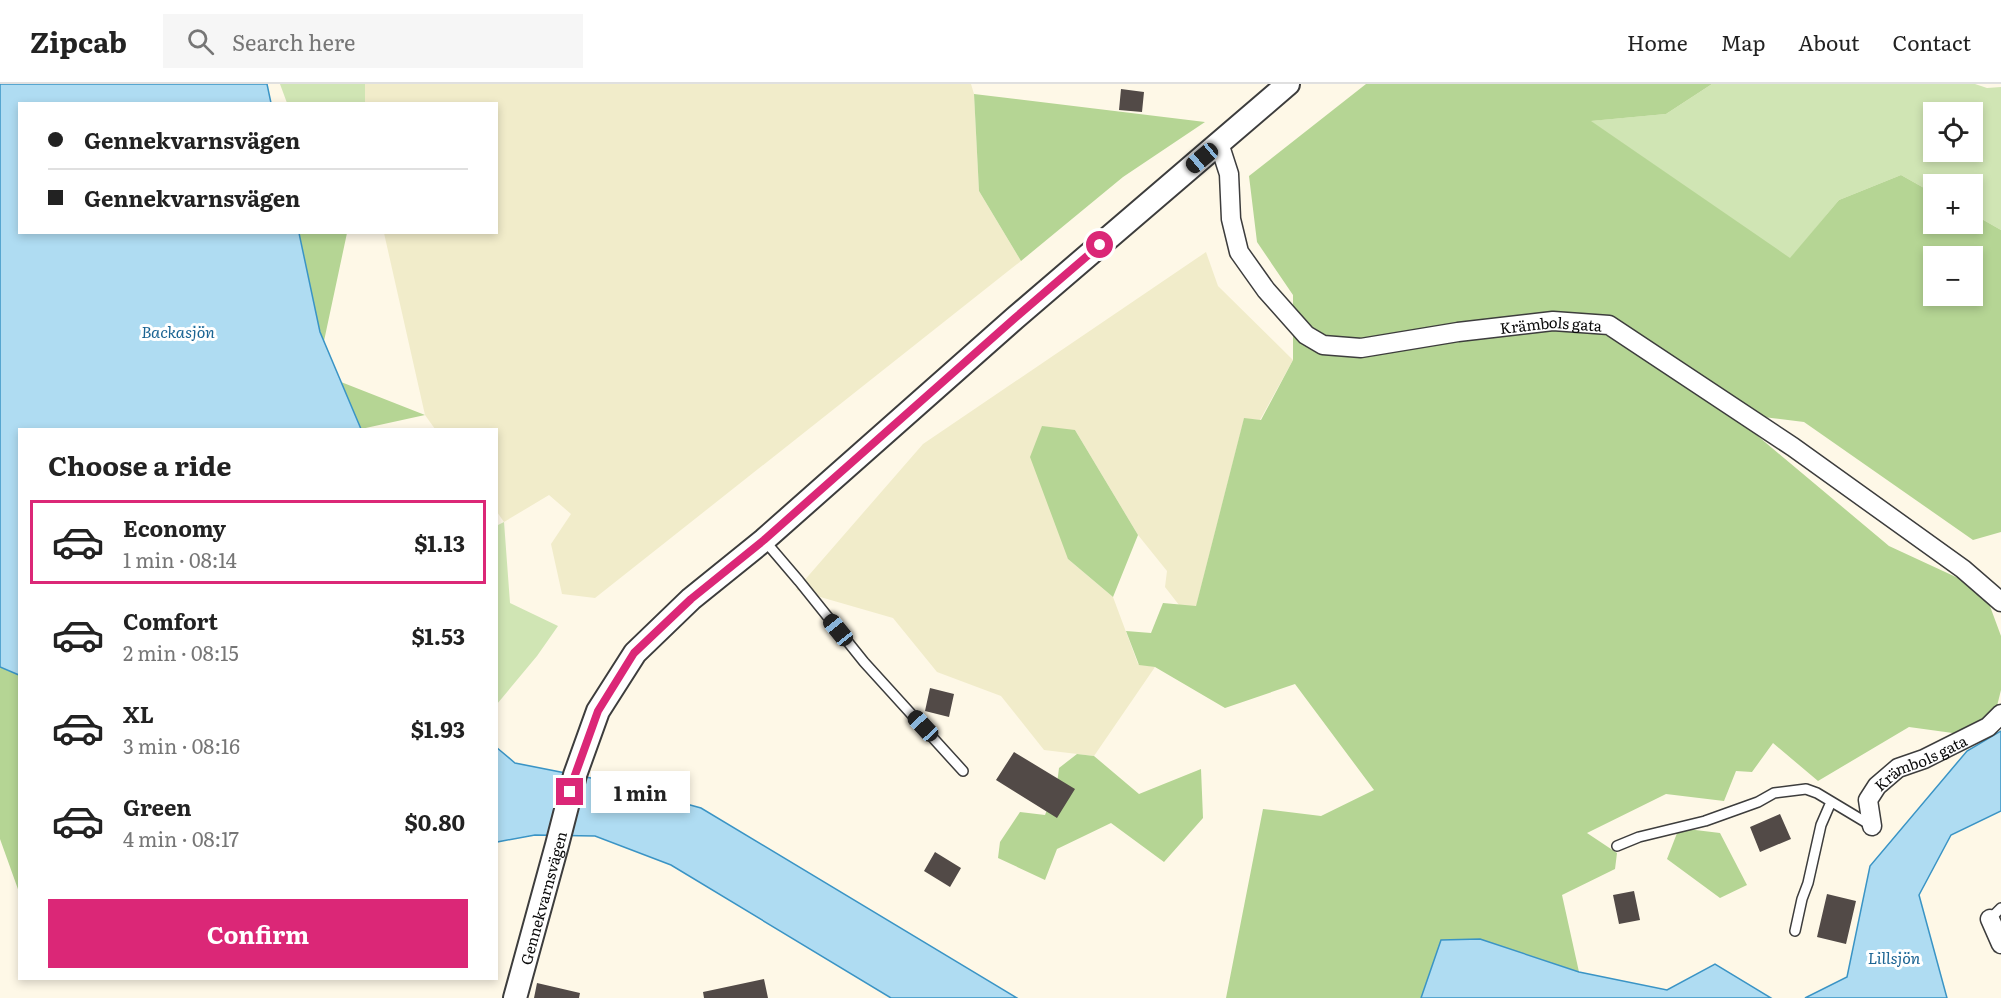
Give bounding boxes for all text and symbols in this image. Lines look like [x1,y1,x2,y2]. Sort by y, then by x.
search box [163,14,583,68]
text: Zipcab [30,20,127,62]
icon: search [184,25,217,58]
text: Search here [232,25,355,58]
text: Home [1627,26,1688,57]
text: Map [1721,26,1765,57]
text: About [1798,26,1860,57]
text: Contact [1893,26,1971,57]
map controls [1923,102,1983,306]
button: locate [1923,102,1983,162]
text: Gennekvarnsvägen [84,123,300,156]
car [1182,140,1222,176]
button: + [1923,174,1983,234]
text: Gennekvarnsvägen [84,181,300,214]
route start [1086,231,1113,258]
button: − [1923,246,1983,306]
street label: Krämbols gata [1498,309,1604,339]
water label: Backasjön [141,319,215,343]
text: Choose a ride [48,444,231,484]
text: Economy [123,511,226,544]
icon: car [51,515,105,569]
text: $1.13 [414,526,465,559]
text: 1 min · 08:14 [123,544,237,574]
text: Comfort [123,604,218,637]
icon: car [51,608,105,662]
car [820,610,856,650]
text: $1.53 [412,619,465,652]
text: 2 min · 08:15 [123,637,239,667]
text: XL [123,697,154,730]
icon: car [51,701,105,755]
car [904,707,942,745]
text: $1.93 [411,712,465,745]
street label: Krämbols gata [1868,728,1971,796]
text: 3 min · 08:16 [123,730,240,760]
callout: 1 min [591,771,690,813]
text: 1 min [614,777,667,807]
route end [556,778,583,805]
text: Green [123,790,192,823]
icon: car [51,794,105,848]
text: $0.80 [405,805,465,838]
text: 4 min · 08:17 [123,823,239,853]
street label: Gennekvarnsvägen [513,828,572,967]
button: Confirm [48,899,468,968]
water label: Lillsjön [1868,945,1921,969]

